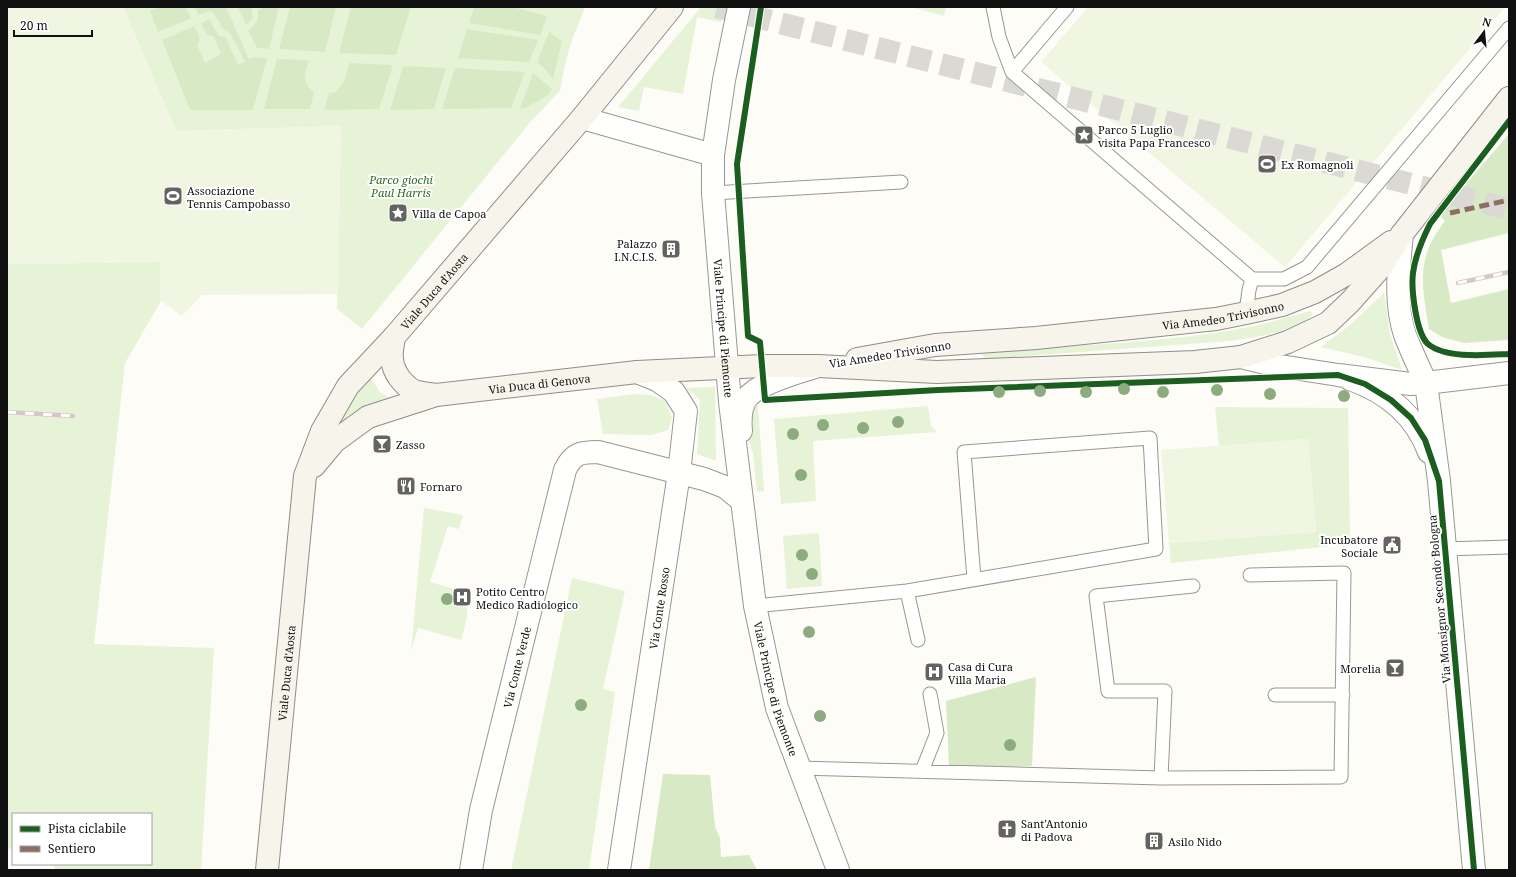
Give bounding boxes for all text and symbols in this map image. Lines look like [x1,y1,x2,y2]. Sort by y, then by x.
scale bar [14,12,92,38]
north arrow [1464,12,1504,52]
text: N [1481,14,1493,30]
text: 20 m [20,17,48,34]
place label: Parco 5 Luglio visita Papa Francesco [1098,122,1211,150]
place icon: Parco 5 Luglio visita Papa Francesco [1073,124,1095,146]
sports icon: Ex Romagnoli [1256,153,1278,175]
place label: Ex Romagnoli [1281,157,1354,172]
park label: Parco giochi Paul Harris [368,172,434,200]
place label: Associazione Tennis Campobasso [187,183,290,211]
sports icon: Associazione Tennis Campobasso [162,185,184,207]
place icon: Villa de Capoa [387,202,409,224]
place label: Villa de Capoa [412,206,487,221]
place label: Palazzo I.N.C.I.S. [614,236,657,264]
building icon: Palazzo I.N.C.I.S. [660,238,682,260]
street label: Viale Duca d'Aosta [397,249,471,332]
street label: Viale Principe di Piemonte [711,258,737,398]
street label: Via Amedeo Trivisonno [1161,297,1285,332]
street label: Via Amedeo Trivisonno [828,337,952,371]
street label: Via Duca di Genova [488,370,591,396]
bar icon: Zasso [371,433,393,455]
place label: Zasso [396,437,425,452]
restaurant icon: Fornaro [395,475,417,497]
place label: Fornaro [420,479,462,494]
street label: Via Monsignor Secondo Bologna [1424,514,1454,684]
place label: Incubatore Sociale [1320,532,1378,560]
public building icon: Incubatore Sociale [1381,534,1403,556]
street label: Via Conte Rosso [645,566,672,650]
place label: Potito Centro Medico Radiologico [476,584,578,612]
hospital icon: Potito Centro Medico Radiologico [451,586,473,608]
street label: Viale Principe di Piemonte [751,620,802,758]
street label: Viale Duca d'Aosta [274,624,298,721]
street label: Via Conte Verde [499,625,534,709]
bar icon: Morelia [1384,657,1406,679]
place label: Casa di Cura Villa Maria [948,659,1013,687]
hospital icon: Casa di Cura Villa Maria [923,661,945,683]
place label: Morelia [1340,661,1381,676]
legend [12,813,152,865]
place label: Sant'Antonio di Padova [1021,816,1088,844]
church icon: Sant'Antonio di Padova [996,818,1018,840]
text: Pista ciclabile [48,820,126,837]
building icon: Asilo Nido [1143,830,1165,852]
place label: Asilo Nido [1168,834,1222,849]
text: Sentiero [48,840,96,857]

